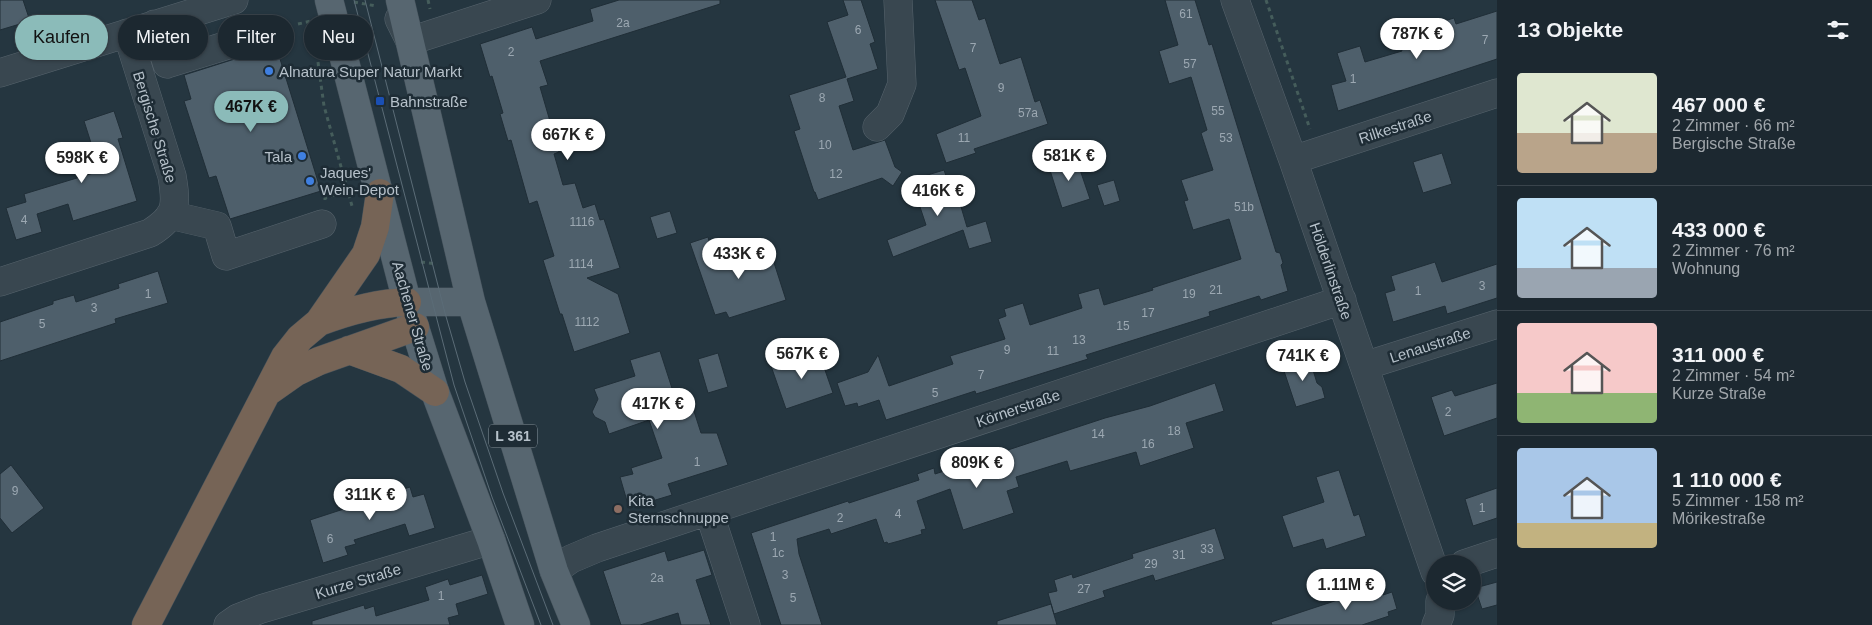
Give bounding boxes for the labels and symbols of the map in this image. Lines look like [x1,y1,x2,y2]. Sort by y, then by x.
house number: 61 [1179,7,1193,21]
house number: 2a [616,16,630,30]
pin: 787K € [1376,18,1458,60]
house number: 6 [855,23,862,37]
house number: 7 [1482,33,1489,47]
house number: 7 [970,41,977,55]
house number: 2 [508,45,515,59]
house number: 57 [1183,57,1197,71]
place label: Alnatura Super Natur Markt [279,63,462,80]
marker: Alnatura Super Natur Markt [263,65,275,77]
street label: Bergische Straße [130,69,180,185]
house number: 1 [1350,72,1357,86]
house number: 9 [998,81,1005,95]
pin: 467K € [210,90,292,133]
house number: 8 [819,91,826,105]
place label: Bahnstraße [390,93,468,110]
marker: Bahnstraße [374,95,386,107]
house number: 55 [1211,104,1225,118]
house number: 57a [1018,106,1038,120]
street label: Rilkestraße [1356,107,1434,147]
pin: 667K € [527,119,609,161]
house number: 11 [958,131,971,145]
house number: 53 [1219,131,1233,145]
house number: 10 [818,138,832,152]
pin: 581K € [1028,140,1110,182]
pin: 598K € [41,142,123,184]
place label: Tala [264,148,293,165]
marker: Tala [296,150,308,162]
place label: Jaques' Wein-Depot [320,164,400,198]
house number: 12 [829,167,843,181]
pin: 416K € [897,174,979,217]
marker: Jaques' Wein-Depot [304,175,316,187]
house number: 51b [1234,200,1254,214]
house number: 4 [21,213,28,227]
house number: 1116 [570,215,595,229]
street label: Hölderlinstraße [1306,220,1356,322]
pin: 433K € [698,238,780,280]
house number: 1114 [569,257,594,271]
street label: Aachener Straße [389,259,437,373]
house number: 3 [1479,279,1486,293]
house number: 21 [1209,283,1223,297]
house number: 1 [1415,284,1422,298]
house number: 1 [145,287,152,301]
house number: 19 [1182,287,1196,301]
house number: 3 [91,301,98,315]
house number: 17 [1141,306,1155,320]
house number: 1112 [575,315,600,329]
house number: 5 [39,317,46,331]
house number: 15 [1116,319,1130,333]
street label: Lenaustraße [1387,324,1473,366]
house number: 13 [1072,333,1086,347]
pin: 567K € [761,338,843,380]
pin: 741K € [1262,340,1344,382]
house number: 9 [1004,343,1011,357]
house number: 11 [1047,344,1060,358]
house number: 7 [978,368,985,382]
house number: 5 [932,386,939,400]
street label: Körnerstraße [974,386,1062,430]
pin: 417K € [617,388,699,430]
house number: 2 [1445,405,1452,419]
road number: L 361 [489,424,537,448]
house number: 18 [1167,424,1181,438]
house number: 14 [1091,427,1105,441]
house number: 16 [1141,437,1155,451]
pin: 809K € [936,446,1018,489]
house number: 1 [694,455,701,469]
pin: 311K € [329,478,411,521]
house number: 9 [12,484,19,498]
place label: Kita Sternschnuppe [628,492,729,526]
house number: 1 [1479,501,1486,515]
marker: Kita Sternschnuppe [612,503,624,515]
house number: 4 [895,507,902,521]
house number: 2 [837,511,844,525]
house number: 1 [770,530,777,544]
house number: 6 [327,532,334,546]
house number: 33 [1200,542,1214,556]
house number: 1c [772,546,784,560]
house number: 31 [1172,548,1186,562]
house number: 29 [1144,557,1158,571]
street label: Kurze Straße [313,560,403,602]
house number: 3 [782,568,789,582]
pin: 1.11M € [1300,568,1392,611]
house number: 2a [650,571,664,585]
house number: 27 [1077,582,1091,596]
house number: 1 [438,589,445,603]
house number: 5 [790,591,797,605]

